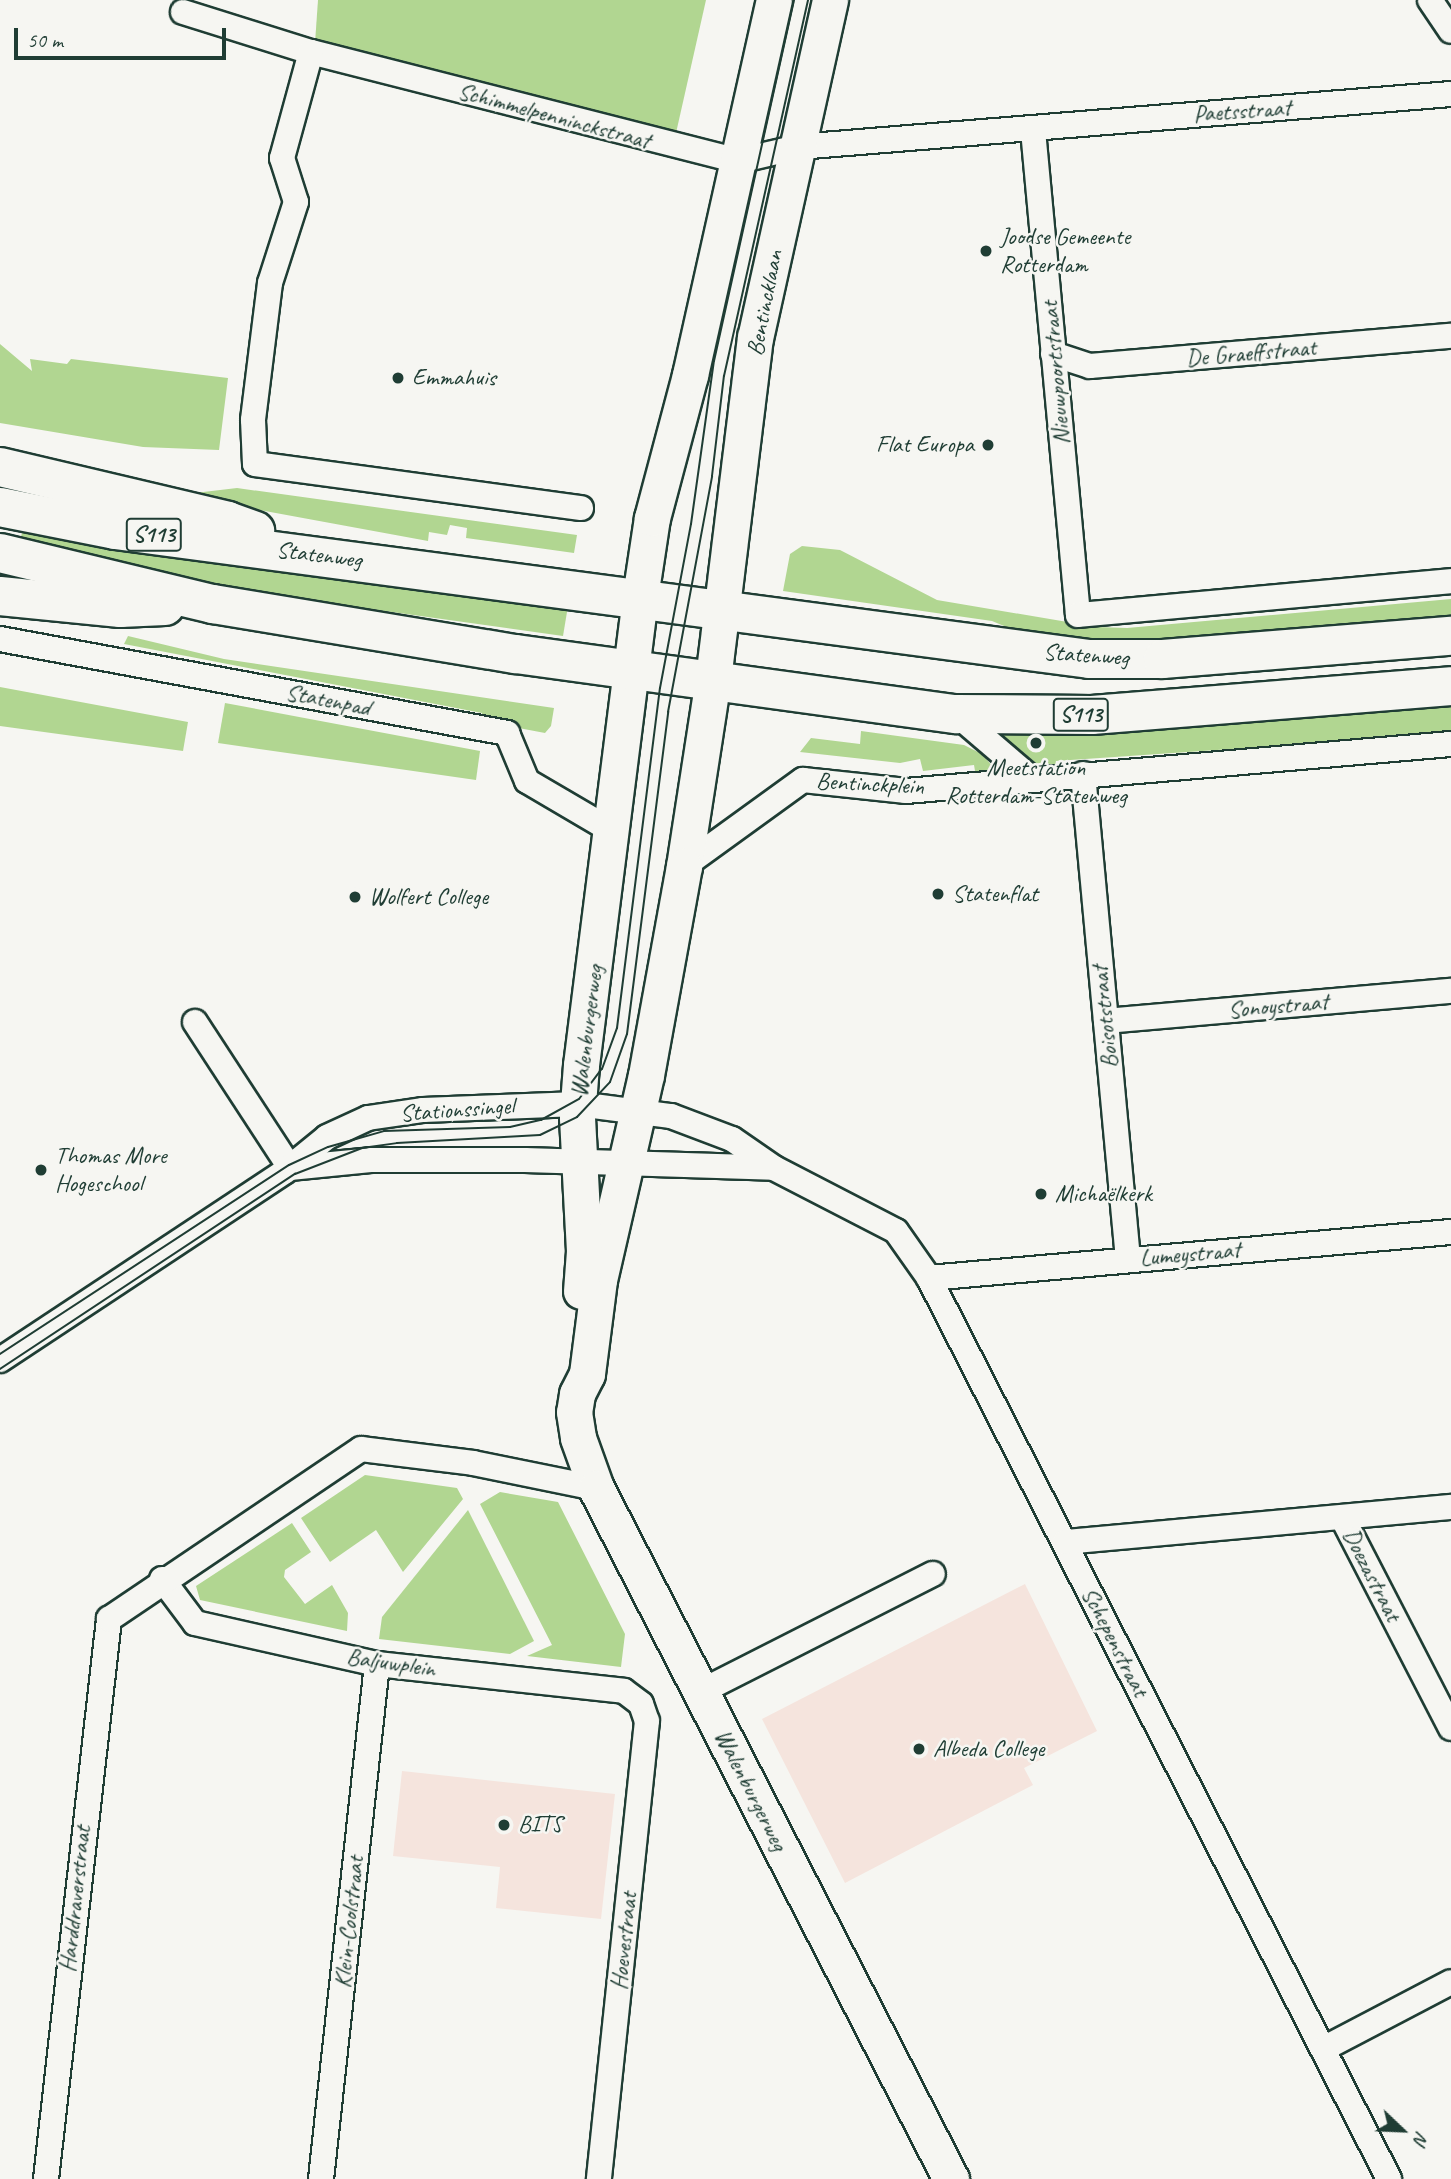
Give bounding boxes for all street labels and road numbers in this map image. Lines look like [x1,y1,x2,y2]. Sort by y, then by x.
street label: Schimmelpenninckstraat [455,77,653,155]
street label: Paetsstraat [1192,93,1292,129]
street label: Bentincklaan [741,248,789,358]
street label: Nieuwpoortstraat [1035,300,1077,446]
street label: De Graeffstraat [1184,333,1318,373]
road number: S113 [124,516,184,554]
street label: Statenweg [275,535,363,575]
street label: Statenweg [1042,638,1130,672]
street label: Statenpad [283,678,373,722]
road number: S113 [1051,695,1111,734]
street label: Bentinckplein [815,767,925,801]
street label: Walenburgerweg [565,964,609,1098]
street label: Boisotstraat [1085,964,1125,1070]
street label: Sonoystraat [1227,987,1329,1025]
street label: Stationssingel [399,1092,515,1128]
street label: Lumeystraat [1139,1235,1241,1273]
street label: Doezastraat [1336,1524,1408,1626]
street label: Schepenstraat [1075,1582,1155,1702]
street label: Baljuwplein [345,1643,437,1683]
street label: Walenburgerweg [708,1725,794,1855]
street label: Harddraverstraat [53,1824,97,1974]
street label: Klein-Coolstraat [328,1855,370,1989]
street label: Hoevestraat [605,1891,643,1991]

